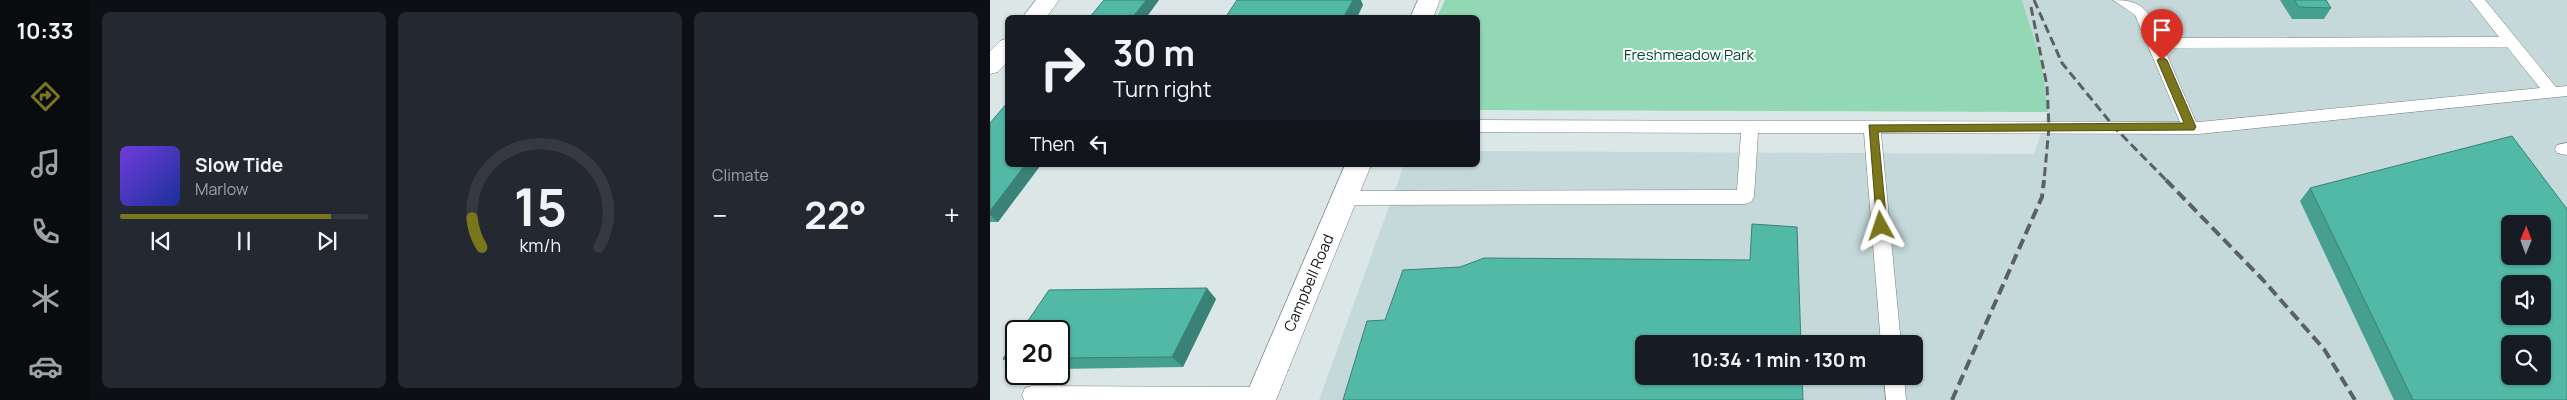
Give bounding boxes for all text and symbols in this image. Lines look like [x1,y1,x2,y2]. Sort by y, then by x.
pin [2141,9,2183,60]
text: 10:33 [16,16,74,46]
icon: arrive [2148,16,2176,44]
text: 30 m [1113,29,1195,77]
icon: right [1030,35,1095,100]
park label: Freshmeadow Park [1624,44,1754,65]
text: Turn right [1113,74,1211,104]
icon: directions [28,79,63,114]
icon: left [1085,130,1113,158]
text: Then [1030,131,1075,157]
icon: music [28,146,63,181]
text: Slow Tide [195,152,283,178]
text: Climate [712,164,769,186]
text: 15 [513,171,567,242]
text: Marlow [195,178,248,200]
text: 22° [804,188,867,240]
text: − [712,196,727,234]
text: + [944,196,960,234]
position arrow [1854,199,1906,251]
icon: phone [28,214,63,249]
north arrow [2501,215,2551,265]
map controls [2501,215,2551,385]
icon: previous [147,227,175,255]
icon: pause [230,227,258,255]
icon: next [313,227,341,255]
street label: Campbell Road [1279,231,1338,335]
text: km/h [519,233,561,257]
button: sound [2501,275,2551,325]
icon: climate [28,281,63,316]
speed limit sign: 20 [1005,320,1070,385]
button: search [2501,335,2551,385]
text: 10:34 · 1 min · 130 m [1692,347,1866,373]
icon: car [28,349,63,384]

